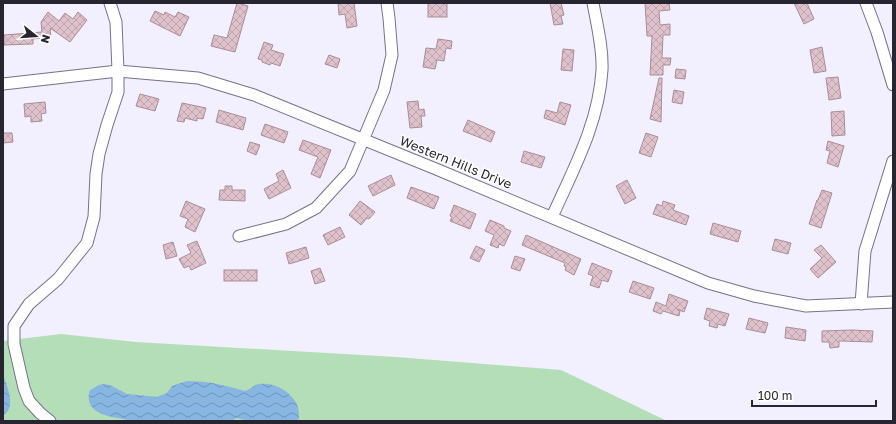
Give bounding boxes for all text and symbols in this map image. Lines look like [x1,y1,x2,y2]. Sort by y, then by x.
north arrow [16,16,56,56]
text: N [39,33,53,45]
street label: Western Hills Drive [398,132,514,192]
scale bar [752,382,876,408]
text: 100 m [758,388,792,403]

